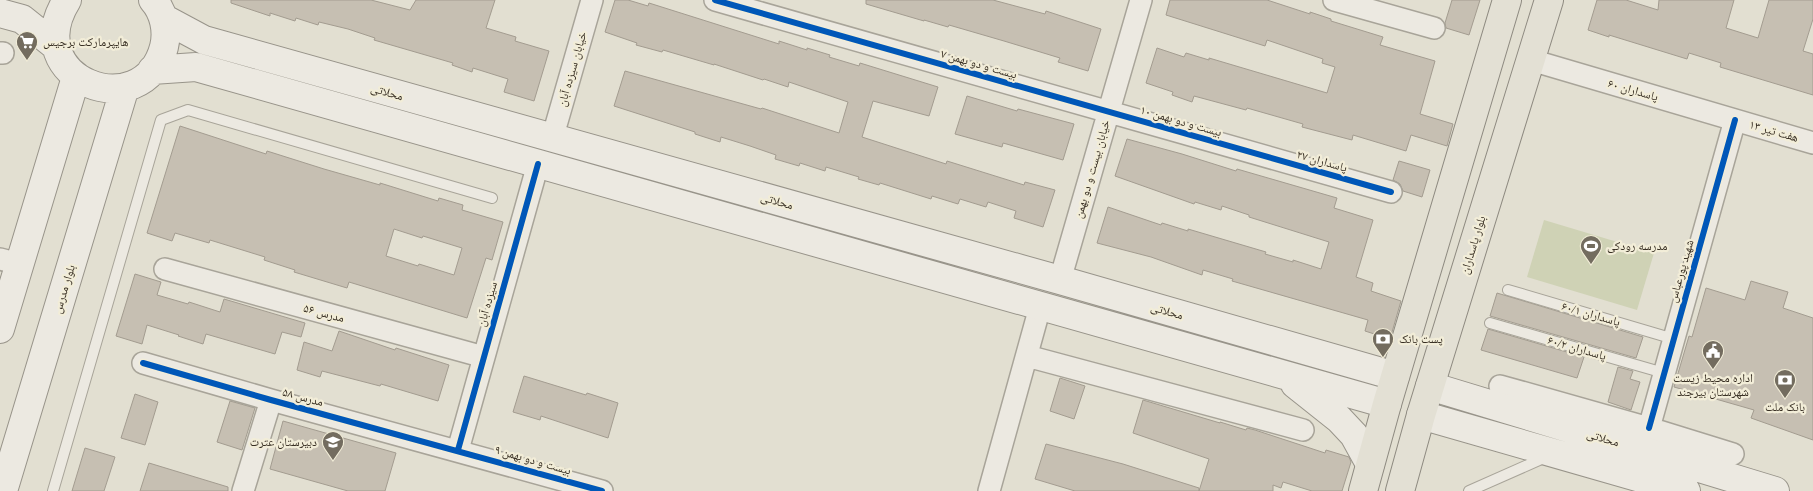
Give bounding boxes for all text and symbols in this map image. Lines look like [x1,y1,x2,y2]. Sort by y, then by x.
street label: خیابان سیزده آبان [555,29,590,108]
supermarket icon: هایپرمارکت برجیس [15,30,39,61]
place label: هایپرمارکت برجیس [43,35,129,49]
street label: بیست و دو بهمن ۷ [939,46,1019,82]
street label: پاسداران ۶۰ [1606,76,1660,104]
street label: محلاتی [369,81,405,103]
street label: بیست و دو بهمن ۱۰ [1138,103,1223,140]
street label: هفت تیر ۱۳ [1748,117,1800,145]
street label: خیابان بیست و دو بهمن [1071,118,1113,220]
street label: پاسداران ۲۷ [1295,147,1349,175]
street label: محلاتی [759,190,795,212]
street label: بلوار پاسداران [1457,214,1489,276]
sports icon: مدرسه رودکی [1579,234,1603,265]
street label: شهید پورعباس [1665,238,1697,304]
place label: مدرسه رودکی [1607,239,1668,253]
street label: بلوار مدرس [50,263,78,315]
street label: سیزده آبان [474,280,500,328]
street label: پاسداران ۶۰/۱ [1560,299,1622,329]
street label: محلاتی [1149,300,1185,322]
street label: مدرس ۵۶ [302,301,346,325]
bank icon: پست بانک [1371,327,1395,358]
place label: پست بانک [1399,332,1443,346]
street label: پاسداران ۶۰/۲ [1546,333,1608,363]
public building icon: اداره محیط زیست شهرستان بیرجند [1701,339,1725,370]
bank icon: بانک ملت [1773,368,1797,399]
place label: اداره محیط زیست شهرستان بیرجند [1673,371,1753,399]
street label: مدرس ۵۸ [281,385,325,409]
place label: بانک ملت [1765,400,1805,414]
street label: محلاتی [1585,426,1621,450]
school or university icon: دبیرستان عترت [321,430,345,461]
place label: دبیرستان عترت [250,435,317,449]
street label: بیست و دو بهمن ۹ [493,442,573,478]

